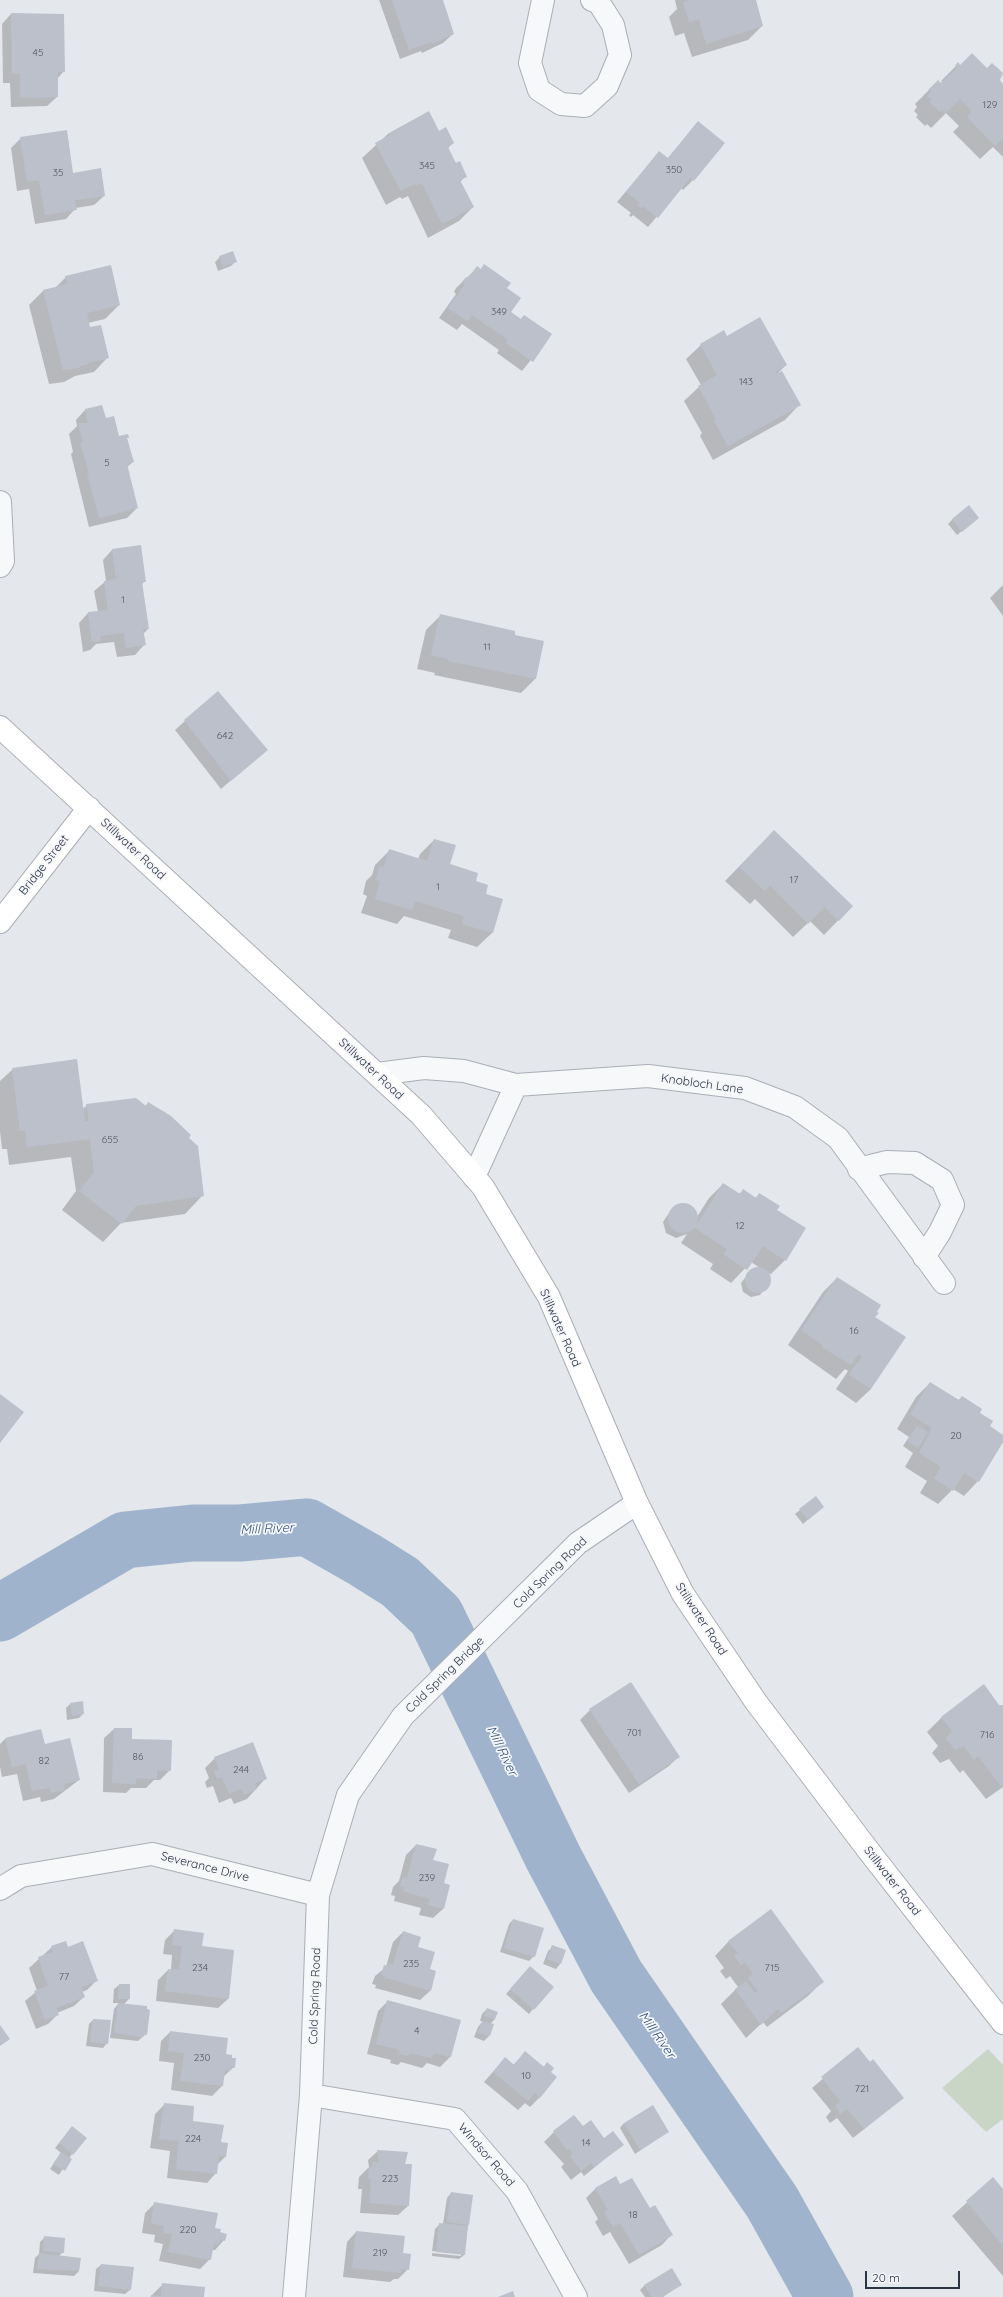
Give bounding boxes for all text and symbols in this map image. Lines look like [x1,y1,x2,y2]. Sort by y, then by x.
house number: 45 [33,47,43,59]
house number: 129 [983,99,997,111]
house number: 345 [419,160,435,172]
house number: 350 [666,164,682,176]
house number: 35 [53,167,63,179]
house number: 349 [491,306,507,318]
house number: 143 [739,376,753,388]
house number: 5 [104,457,110,469]
house number: 1 [121,594,125,606]
house number: 11 [483,641,491,653]
house number: 642 [217,730,233,742]
street label: Stillwater Road [98,815,168,883]
street label: Bridge Street [16,832,72,898]
house number: 17 [790,874,798,886]
house number: 1 [436,881,440,893]
street label: Stillwater Road [336,1035,406,1103]
street label: Knobloch Lane [660,1071,744,1097]
house number: 655 [102,1134,118,1146]
house number: 12 [735,1220,745,1232]
street label: Stillwater Road [536,1287,584,1369]
house number: 16 [849,1325,859,1337]
house number: 20 [950,1430,962,1442]
water label: Mill River [240,1520,294,1538]
street label: Cold Spring Road [510,1534,590,1612]
street label: Stillwater Road [672,1580,730,1658]
street label: Cold Spring Bridge [403,1634,487,1716]
water label: Mill River [483,1723,521,1779]
house number: 701 [627,1727,641,1739]
house number: 716 [980,1729,994,1741]
house number: 86 [133,1751,143,1763]
house number: 82 [39,1755,49,1767]
house number: 244 [233,1764,249,1776]
street label: Stillwater Road [861,1844,923,1918]
street label: Severance Drive [159,1849,251,1885]
house number: 239 [419,1872,435,1884]
street label: Cold Spring Road [306,1947,324,2045]
house number: 235 [403,1958,419,1970]
house number: 234 [192,1962,208,1974]
house number: 715 [765,1962,779,1974]
house number: 77 [59,1971,69,1983]
water label: Mill River [635,2009,679,2061]
house number: 4 [414,2025,420,2037]
house number: 230 [194,2052,210,2064]
house number: 10 [521,2070,531,2082]
house number: 721 [855,2083,869,2095]
street label: Windsor Road [455,2120,517,2190]
house number: 224 [185,2133,201,2145]
house number: 14 [582,2137,590,2149]
house number: 223 [382,2173,398,2185]
house number: 18 [628,2209,638,2221]
house number: 220 [179,2224,197,2236]
house number: 219 [373,2247,387,2259]
scale bar [867,2263,962,2289]
text: 20 m [872,2270,900,2285]

